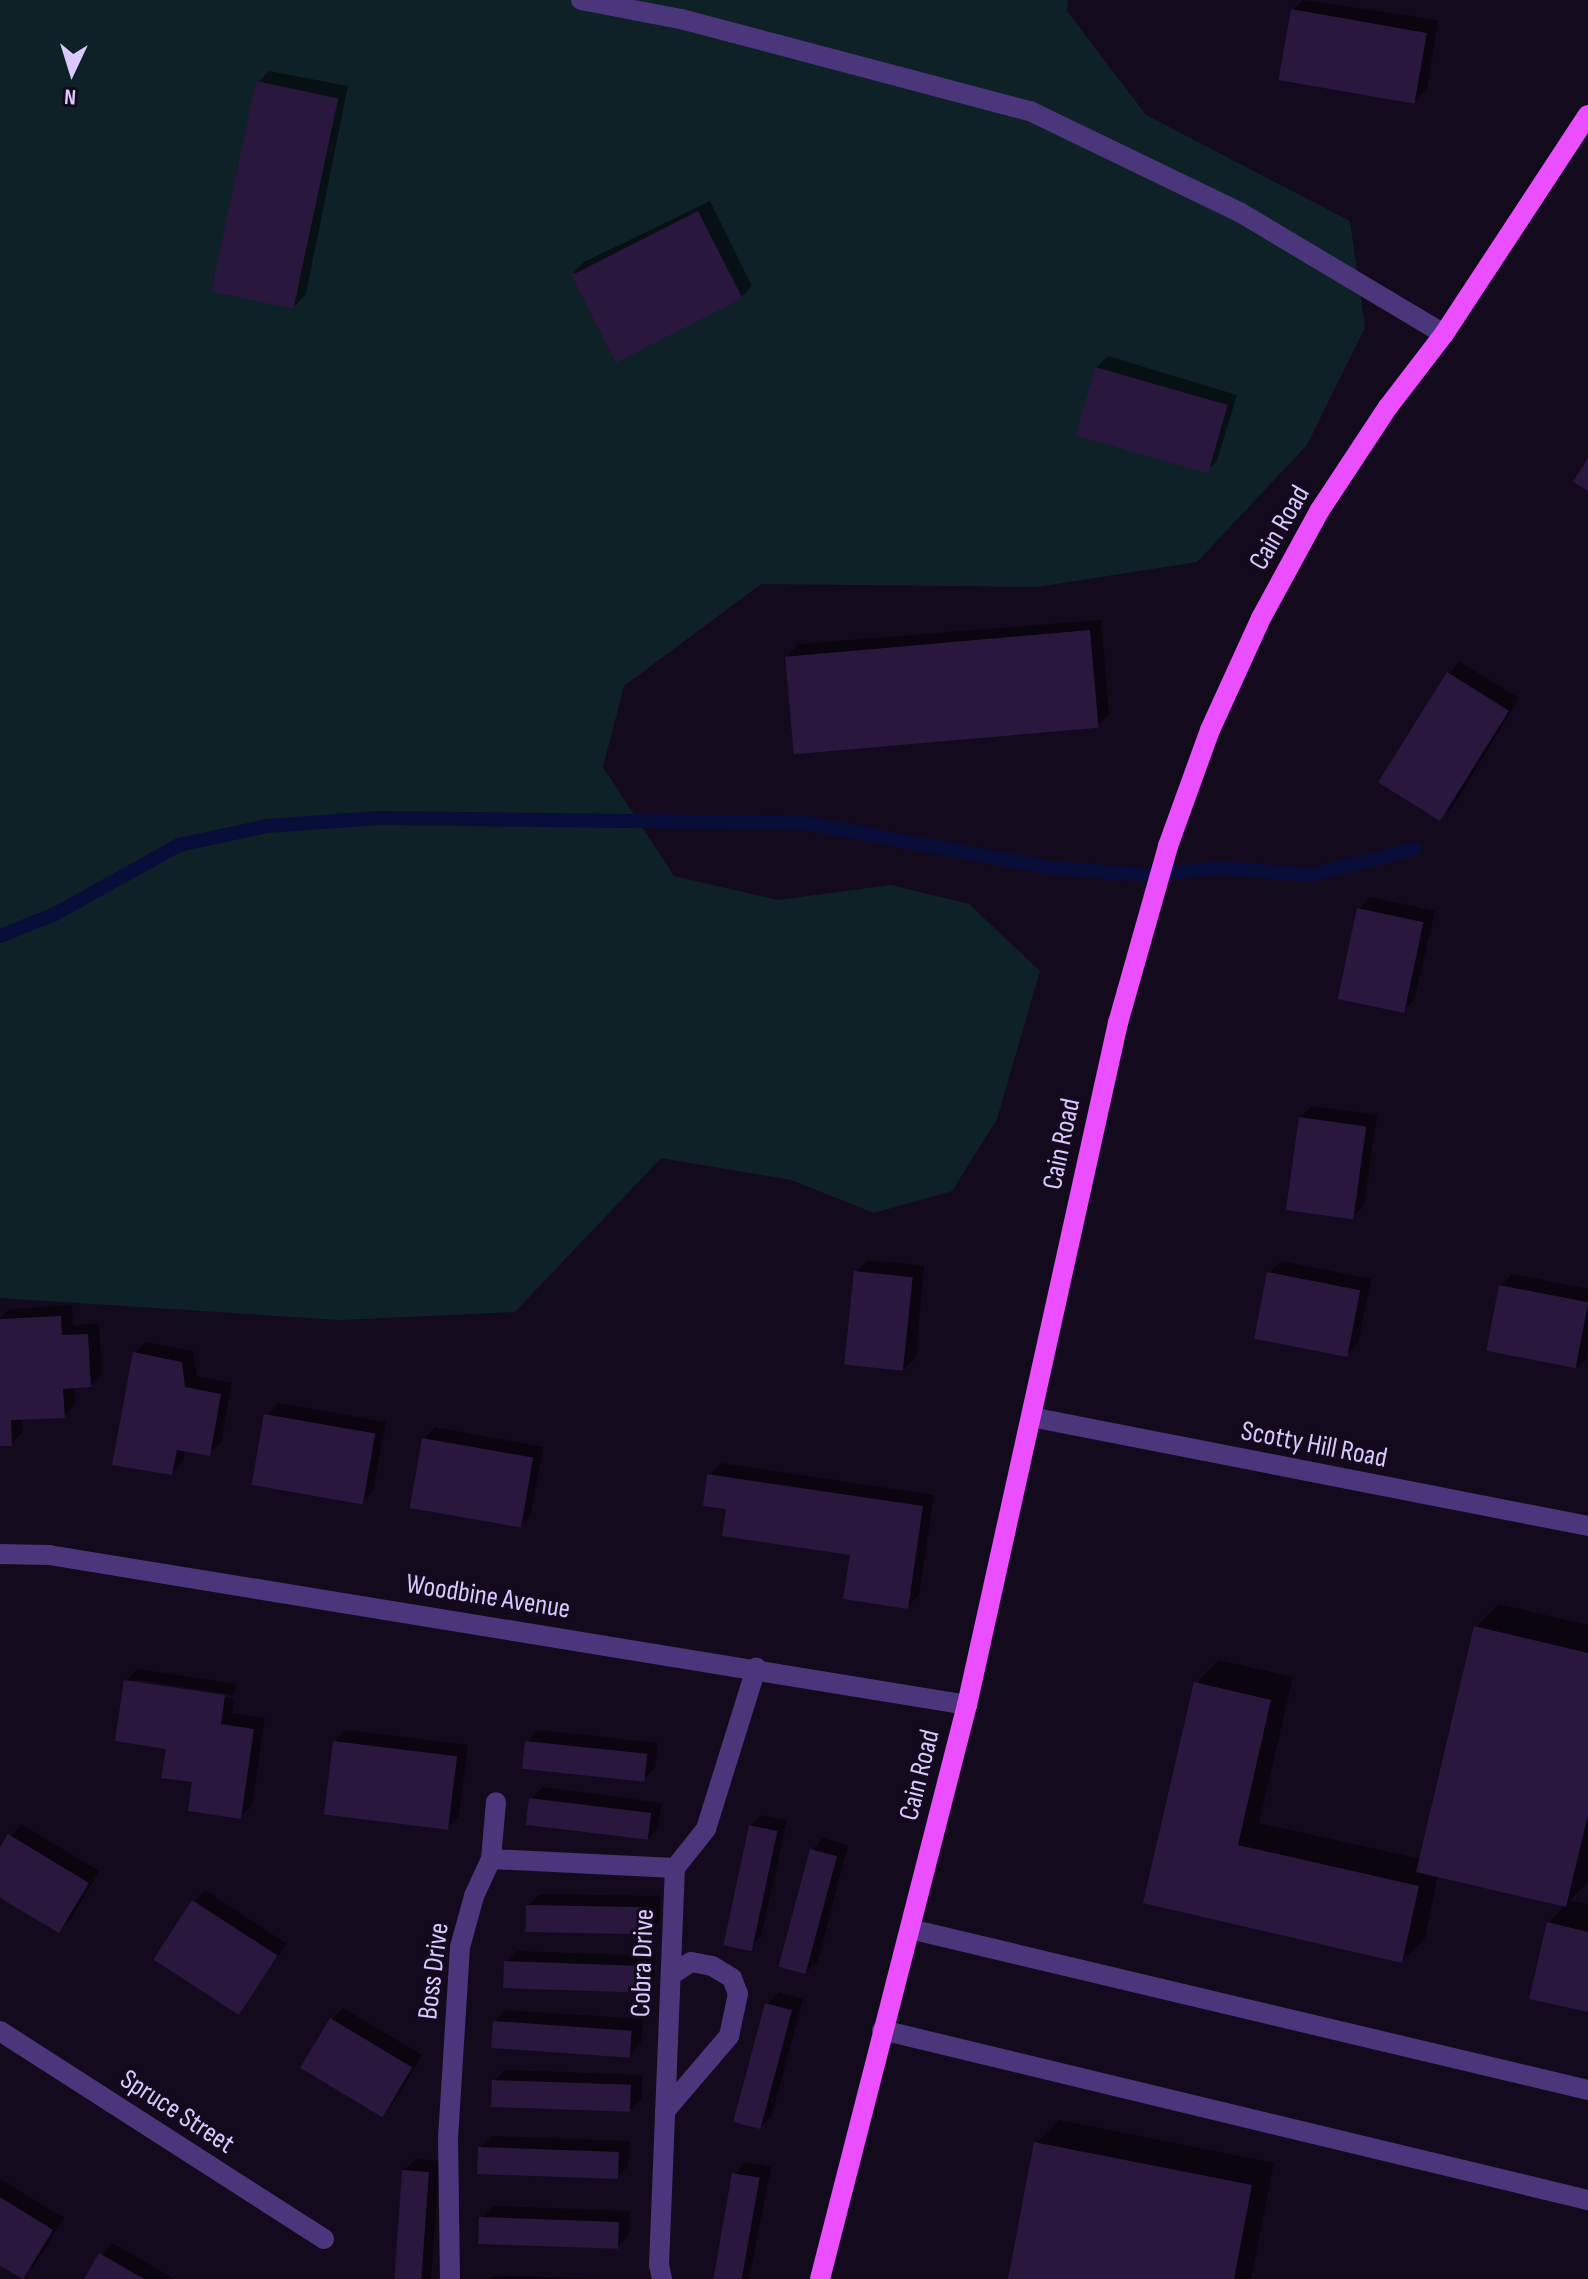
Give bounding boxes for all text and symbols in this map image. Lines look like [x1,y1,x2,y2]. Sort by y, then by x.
north arrow [32,32,112,112]
text: N [63,83,77,110]
street label: Cain Road [1242,480,1318,576]
street label: Cain Road [1036,1095,1088,1193]
street label: Scotty Hill Road [1238,1414,1390,1476]
street label: Woodbine Avenue [404,1567,572,1627]
street label: Cain Road [893,1726,947,1824]
street label: Cobra Drive [624,1908,662,2018]
street label: Boss Drive [411,1921,457,2021]
street label: Spruce Street [114,2063,240,2161]

